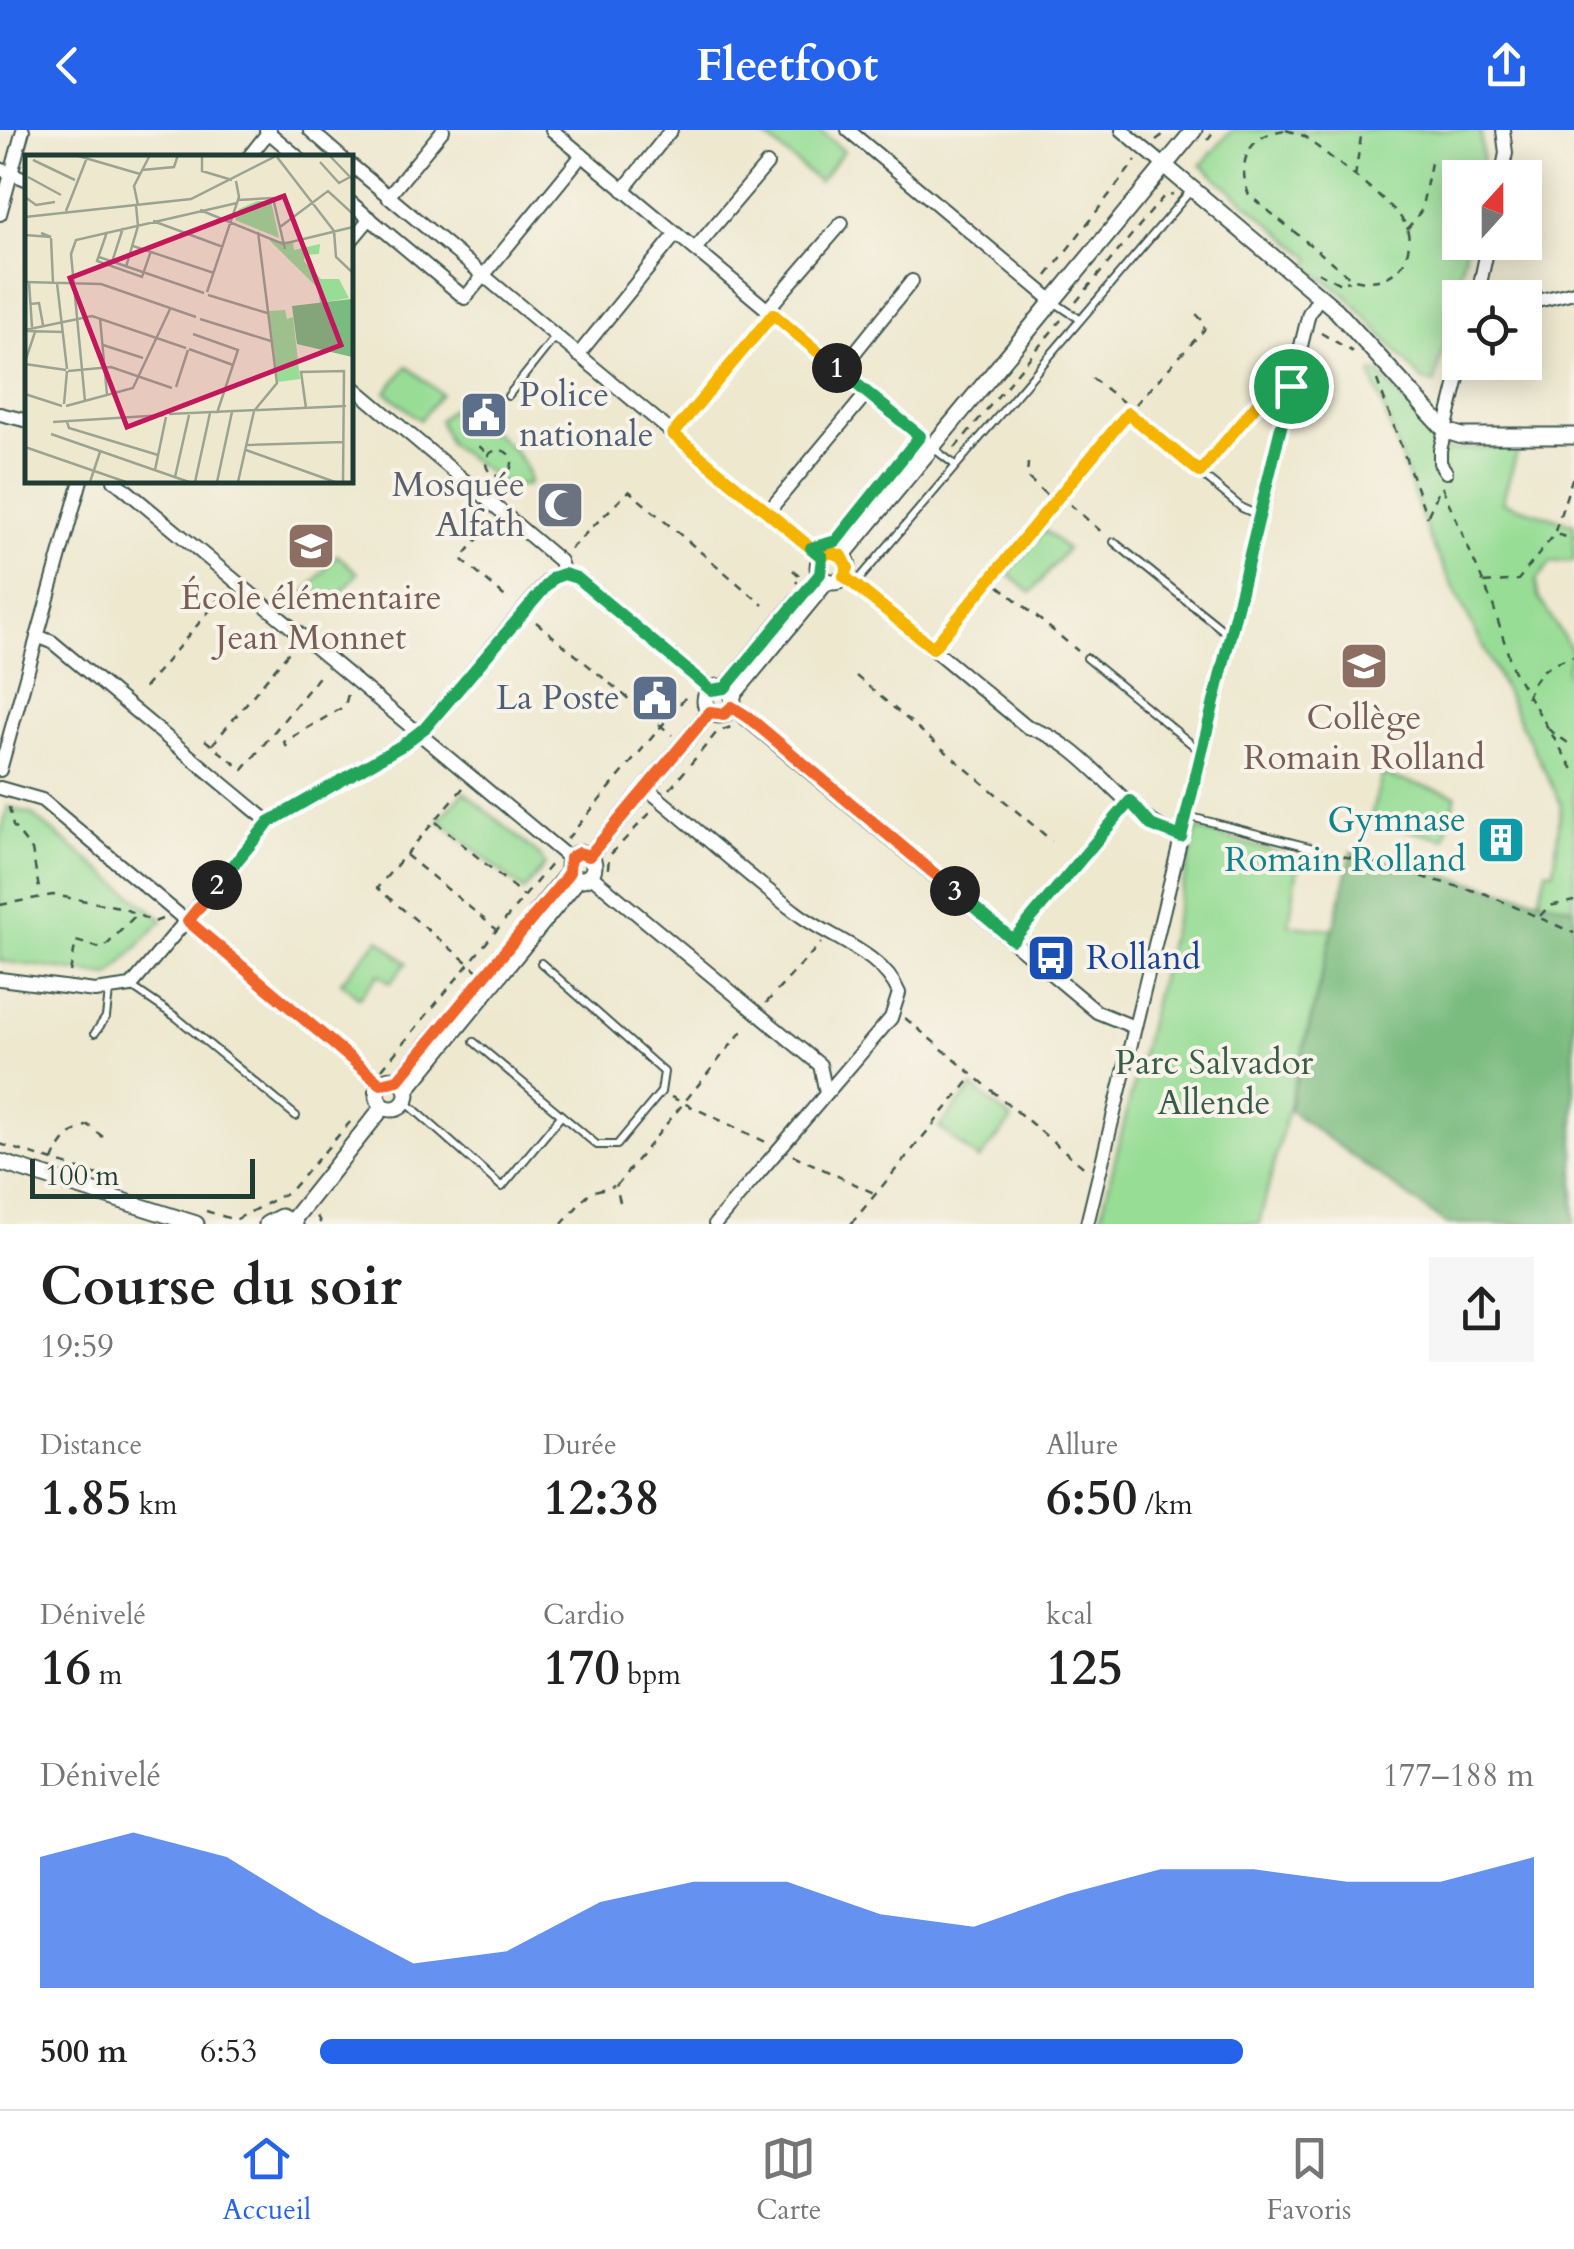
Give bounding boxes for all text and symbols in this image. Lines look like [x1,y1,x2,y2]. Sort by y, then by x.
text: Fleetfoot [696,35,878,96]
icon: back [40,38,95,93]
icon: share [1479,38,1534,93]
inset map [25,155,352,482]
north arrow [1442,160,1542,260]
map controls [1442,160,1542,380]
button: locate [1442,280,1542,380]
pin: 1 [812,343,862,393]
pin [1249,344,1334,429]
text: 1 [830,349,844,387]
icon: arrive [1264,359,1319,414]
place label: Police nationale [519,371,654,459]
public building icon: Police nationale [458,389,510,441]
place label: Mosquée Alfath [392,461,525,549]
mosque icon: Mosquée Alfath [534,479,586,531]
school or university icon: École élémentaire Jean Monnet [285,520,337,572]
place label: École élémentaire Jean Monnet [180,574,442,662]
school or university icon: Collège Romain Rolland [1338,640,1390,692]
public building icon: La Poste [629,672,681,724]
place label: La Poste [496,674,620,722]
place label: Collège Romain Rolland [1243,694,1485,782]
place label: Gymnase Romain Rolland [1224,796,1466,884]
building icon: Gymnase Romain Rolland [1475,814,1527,866]
pin: 2 [192,860,242,910]
text: 2 [210,866,224,904]
pin: 3 [930,866,980,916]
text: 3 [948,872,962,910]
bus stop icon: Rolland [1025,932,1077,984]
place label: Rolland [1086,934,1201,982]
park label: Parc Salvador Allende [1115,1039,1314,1127]
scale bar [30,1154,255,1198]
text: 100 m [45,1157,119,1195]
text: Course du soir [40,1250,402,1324]
button: share [1429,1257,1534,1362]
text: 19:59 [40,1325,114,1369]
text: Distance [40,1426,142,1464]
text: Durée [543,1426,617,1464]
text: Allure [1046,1426,1118,1464]
text: 1.85 [40,1464,131,1532]
text: 12:38 [543,1464,660,1532]
text: 6:50 [1046,1464,1137,1532]
text: km [131,1486,178,1524]
text: /km [1137,1486,1193,1524]
text: Dénivelé [40,1596,146,1634]
text: Cardio [543,1596,625,1634]
text: kcal [1046,1596,1093,1634]
text: 16 [40,1634,91,1702]
text: 170 [543,1634,620,1702]
text: 125 [1046,1634,1123,1702]
text: m [91,1656,122,1694]
text: bpm [620,1656,681,1694]
text: Dénivelé [40,1754,161,1798]
text: 177–188 m [1382,1754,1534,1798]
text: 500 m [40,2030,127,2074]
text: 6:53 [200,2030,257,2074]
tab: Accueil [223,2131,311,2229]
tab: Carte [756,2131,822,2229]
tab: Favoris [1267,2131,1351,2229]

